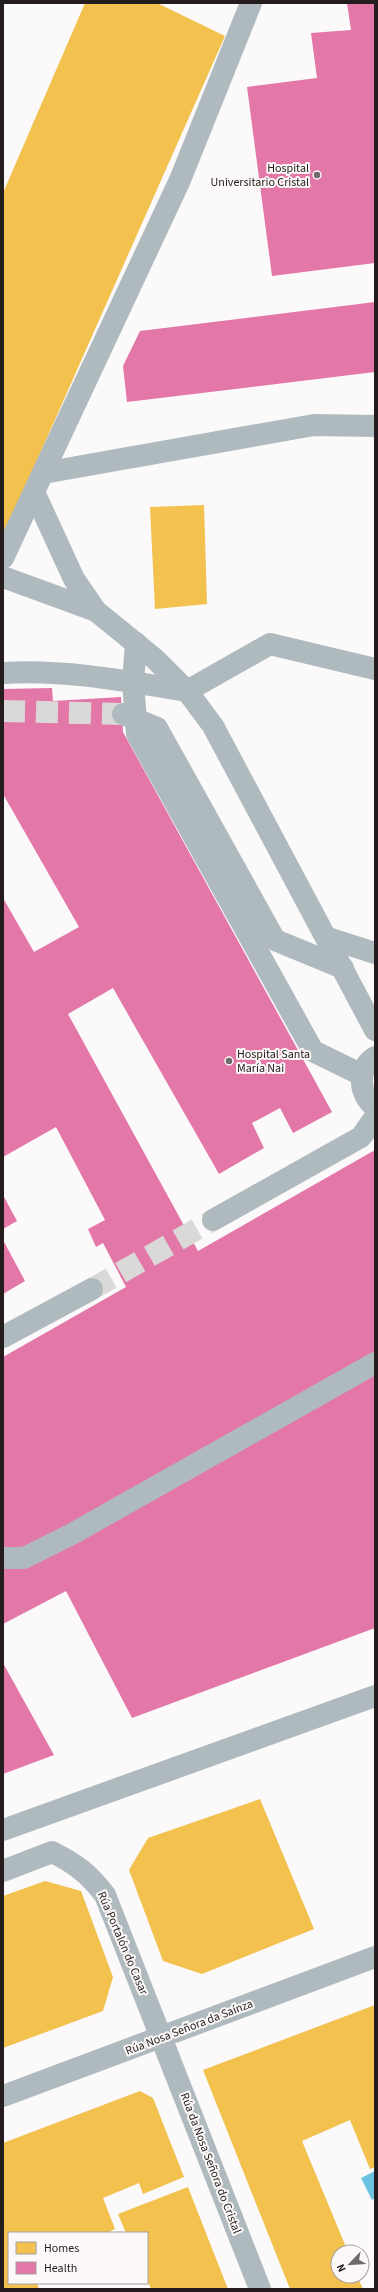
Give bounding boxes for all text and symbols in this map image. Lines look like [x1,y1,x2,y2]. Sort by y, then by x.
place label: Hospital Universitario Cristal [211,160,309,191]
marker: Hospital Universitario Cristal [312,170,322,180]
place label: Hospital Santa María Nai [237,1046,310,1077]
marker: Hospital Santa María Nai [224,1056,234,1066]
street label: Rúa Portalón do Casar [93,1889,152,1998]
street label: Rúa Nosa Señora da Saínza [123,1995,255,2060]
street label: Rúa da Nosa Señora do Cristal [176,2090,245,2236]
legend [8,2232,148,2284]
text: Homes [44,2240,79,2257]
north arrow [330,2244,370,2284]
text: Health [44,2260,77,2277]
text: N [333,2262,350,2275]

